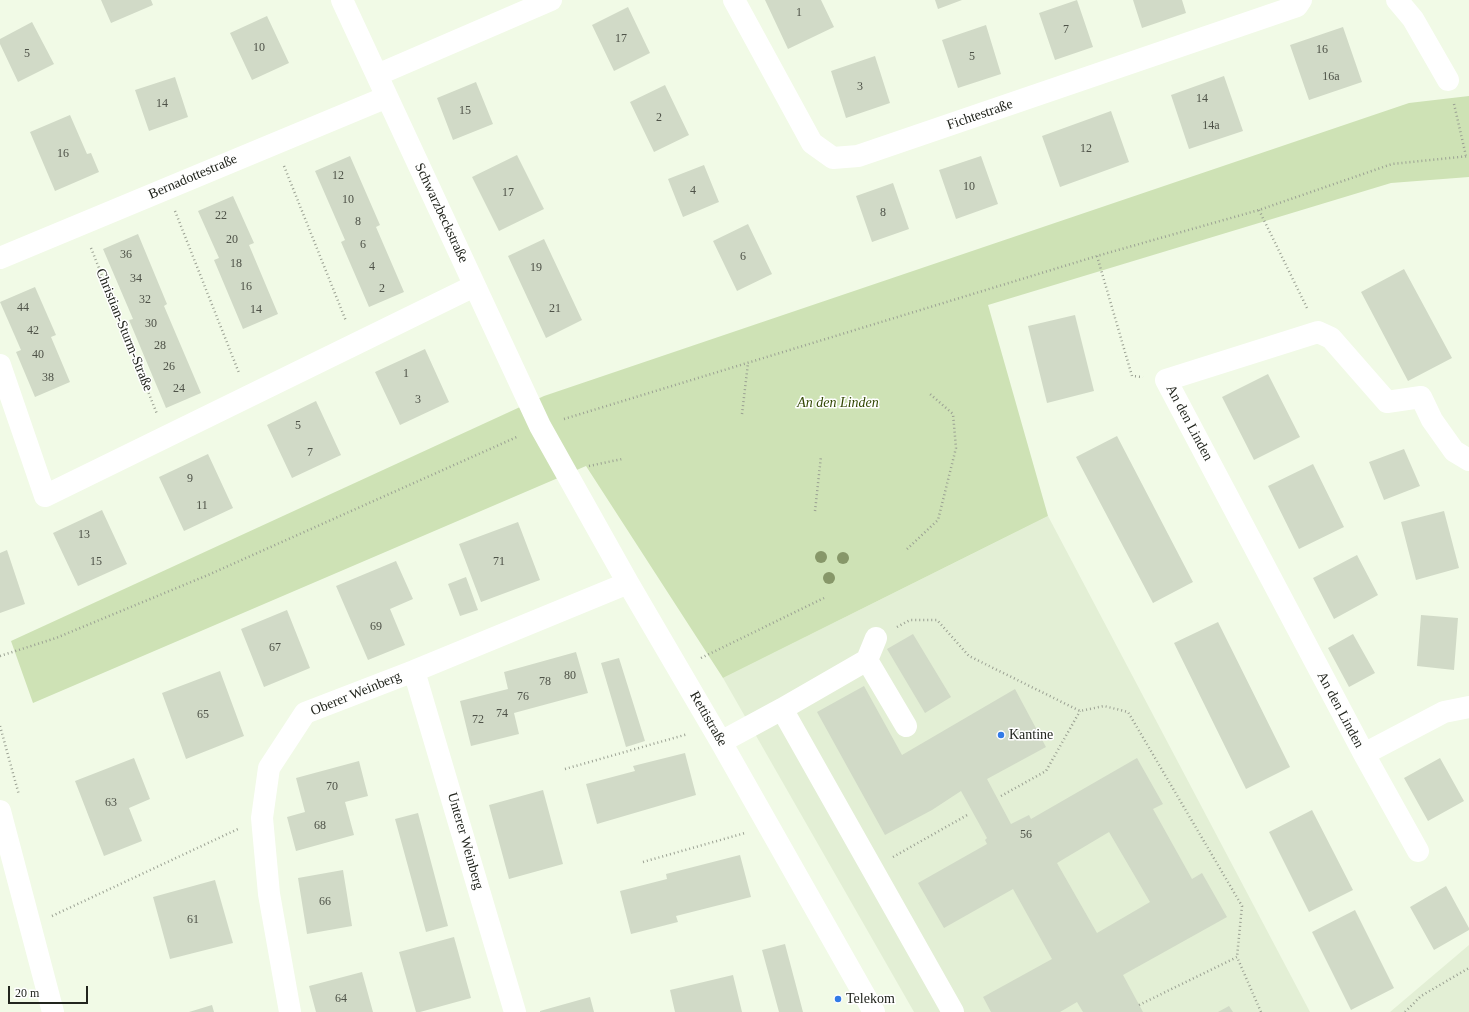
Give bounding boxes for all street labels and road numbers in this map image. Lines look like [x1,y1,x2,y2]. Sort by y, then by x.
street label: Fichtestraße [945,96,1015,134]
street label: Bernadottestraße [146,151,240,203]
street label: Schwarzbeckstraße [411,160,471,266]
street label: Christian-Sturm-Straße [92,266,156,394]
street label: An den Linden [1162,382,1216,464]
street label: Oberer Weinberg [308,668,404,720]
street label: An den Linden [1313,669,1367,751]
street label: Rettistraße [686,689,730,749]
street label: Unterer Weinberg [443,791,487,891]

